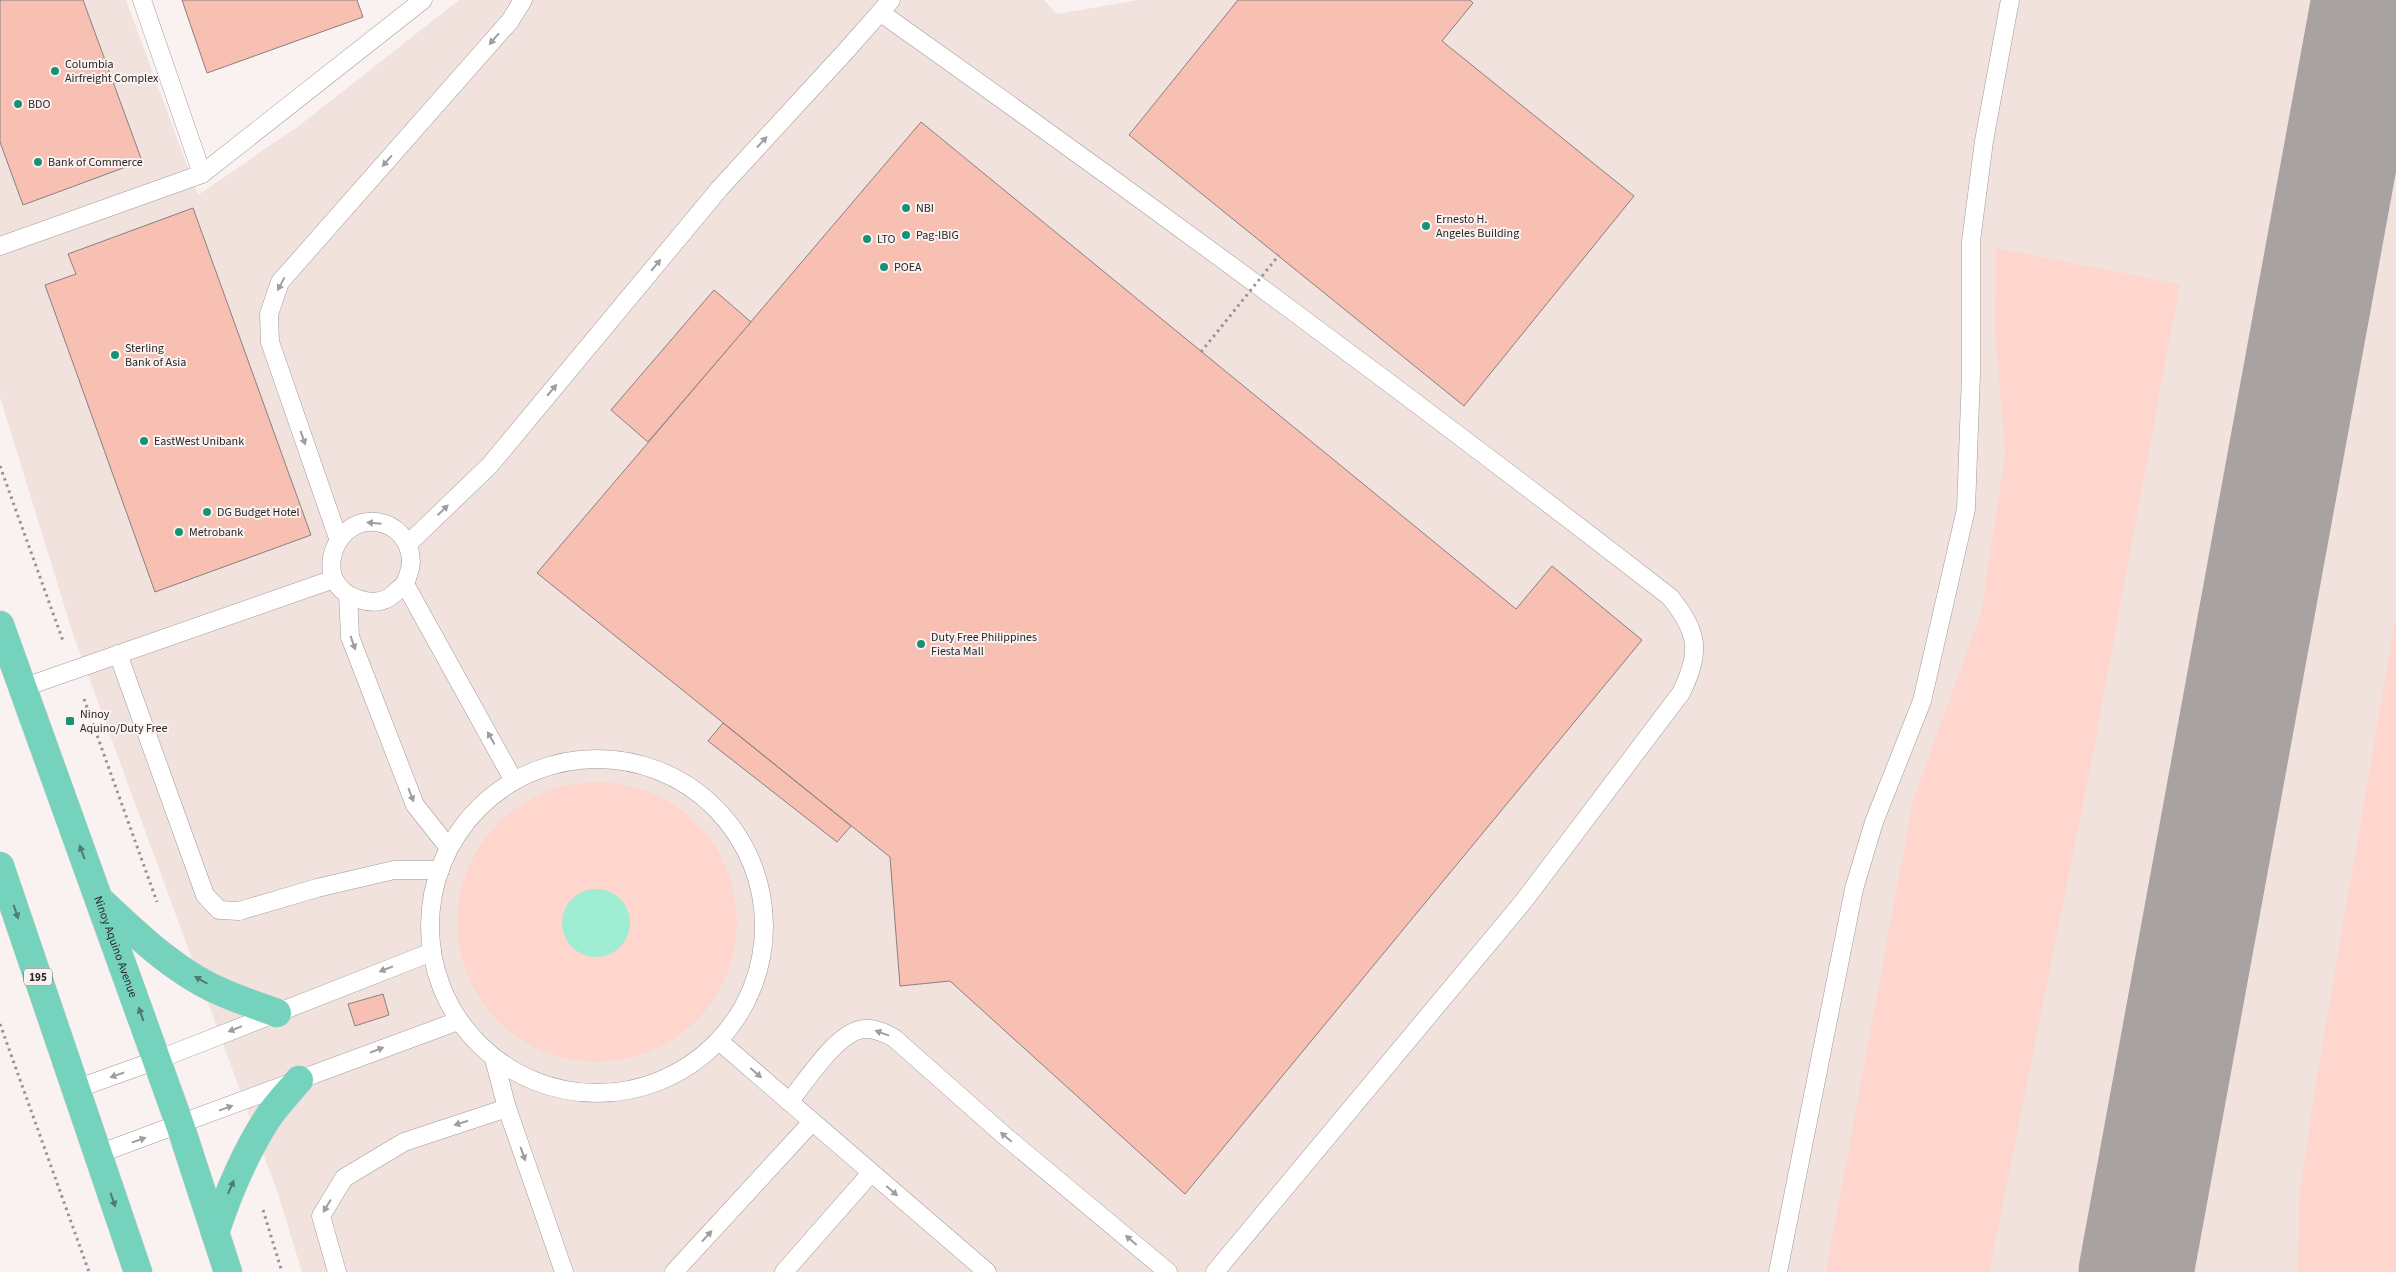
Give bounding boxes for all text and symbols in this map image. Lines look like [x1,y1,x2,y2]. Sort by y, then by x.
one-way arrow [488,33,500,45]
place label: Columbia Airfreight Complex [65,56,159,87]
marker: Columbia Airfreight Complex [49,65,61,77]
place label: BDO [28,96,50,113]
marker: BDO [12,98,24,110]
one-way arrow [756,136,768,148]
place label: Bank of Commerce [48,154,143,171]
one-way arrow [381,154,392,167]
marker: Bank of Commerce [32,156,44,168]
place label: NBI [916,200,934,217]
marker: NBI [900,202,912,214]
place label: Ernesto H. Angeles Building [1436,211,1519,242]
marker: Ernesto H. Angeles Building [1420,220,1432,232]
place label: Pag-IBIG [916,227,959,244]
marker: Pag-IBIG [900,229,912,241]
place label: LTO [877,231,896,248]
marker: LTO [861,233,873,245]
one-way arrow [650,259,661,272]
place label: POEA [894,259,922,276]
marker: POEA [878,261,890,273]
one-way arrow [277,276,285,291]
place label: Sterling Bank of Asia [125,340,186,371]
marker: Sterling Bank of Asia [109,349,121,361]
one-way arrow [546,384,557,396]
one-way arrow [299,431,307,446]
place label: EastWest Unibank [154,433,244,450]
marker: EastWest Unibank [138,435,150,447]
place label: DG Budget Hotel [217,504,300,521]
one-way arrow [437,504,449,516]
marker: DG Budget Hotel [201,506,213,518]
one-way arrow [366,519,382,527]
place label: Metrobank [189,524,243,541]
marker: Metrobank [173,526,185,538]
place label: Duty Free Philippines Fiesta Mall [931,629,1037,660]
one-way arrow [349,636,357,651]
marker: Duty Free Philippines Fiesta Mall [915,638,927,650]
place label: Ninoy Aquino/Duty Free [80,706,168,737]
marker: Ninoy Aquino/Duty Free [64,715,76,727]
one-way arrow [486,731,495,745]
one-way arrow [407,788,415,803]
one-way arrow [78,844,86,859]
street label: Ninoy Aquino Avenue [90,894,142,1000]
one-way arrow [13,904,20,919]
one-way arrow [378,965,393,973]
road number: 195 [24,969,52,986]
one-way arrow [193,976,208,984]
one-way arrow [137,1007,144,1022]
one-way arrow [228,1026,242,1034]
one-way arrow [874,1029,889,1037]
one-way arrow [370,1045,385,1053]
one-way arrow [749,1067,761,1079]
one-way arrow [109,1071,124,1079]
one-way arrow [219,1104,234,1112]
one-way arrow [453,1119,468,1127]
one-way arrow [1000,1131,1013,1142]
one-way arrow [132,1135,147,1143]
one-way arrow [519,1147,527,1162]
one-way arrow [227,1180,235,1194]
one-way arrow [885,1185,897,1197]
one-way arrow [110,1193,118,1208]
one-way arrow [323,1199,332,1212]
one-way arrow [701,1230,713,1242]
one-way arrow [1126,1234,1138,1246]

